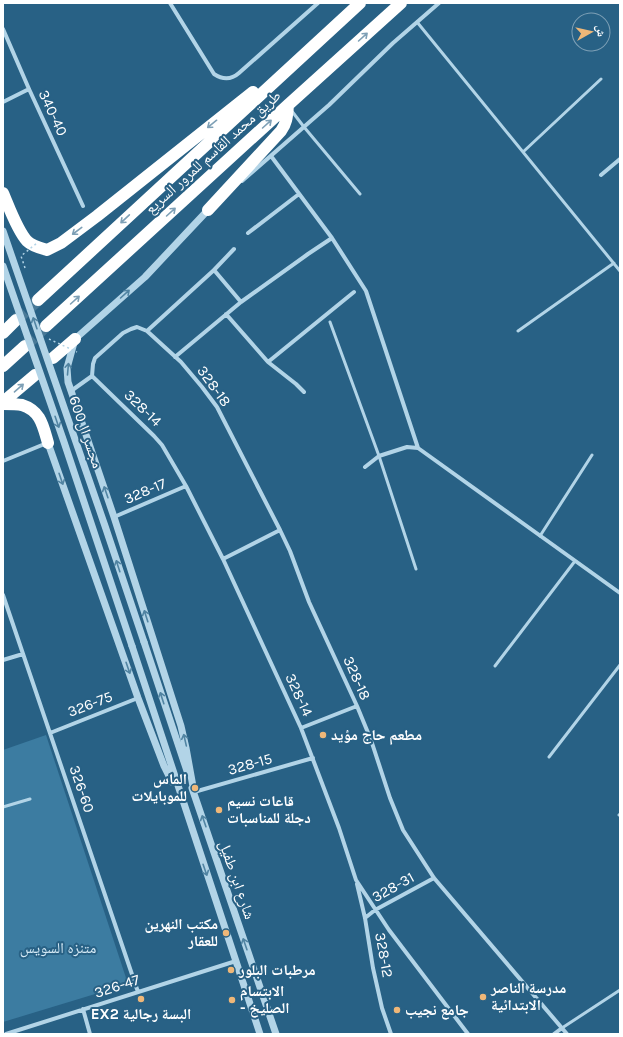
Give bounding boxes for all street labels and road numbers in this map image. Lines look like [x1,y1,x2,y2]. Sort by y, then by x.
street label: طريق محمد القاسم للمرور السريع [141,86,285,218]
street label: 340-40 [35,87,71,139]
street label: 328-18 [193,362,235,410]
street label: 328-14 [120,386,166,431]
street label: مجسر ال600 [64,393,107,471]
street label: 328-17 [121,474,169,508]
street label: 328-18 [339,653,375,703]
street label: 328-14 [281,671,317,720]
street label: 326-75 [65,687,115,721]
street label: 328-15 [226,749,274,779]
street label: 326-60 [66,763,98,815]
street label: شارع ابن طفيل [214,838,259,922]
street label: 328-31 [369,868,417,906]
street label: 328-12 [371,931,397,979]
street label: 326-47 [92,970,142,1002]

